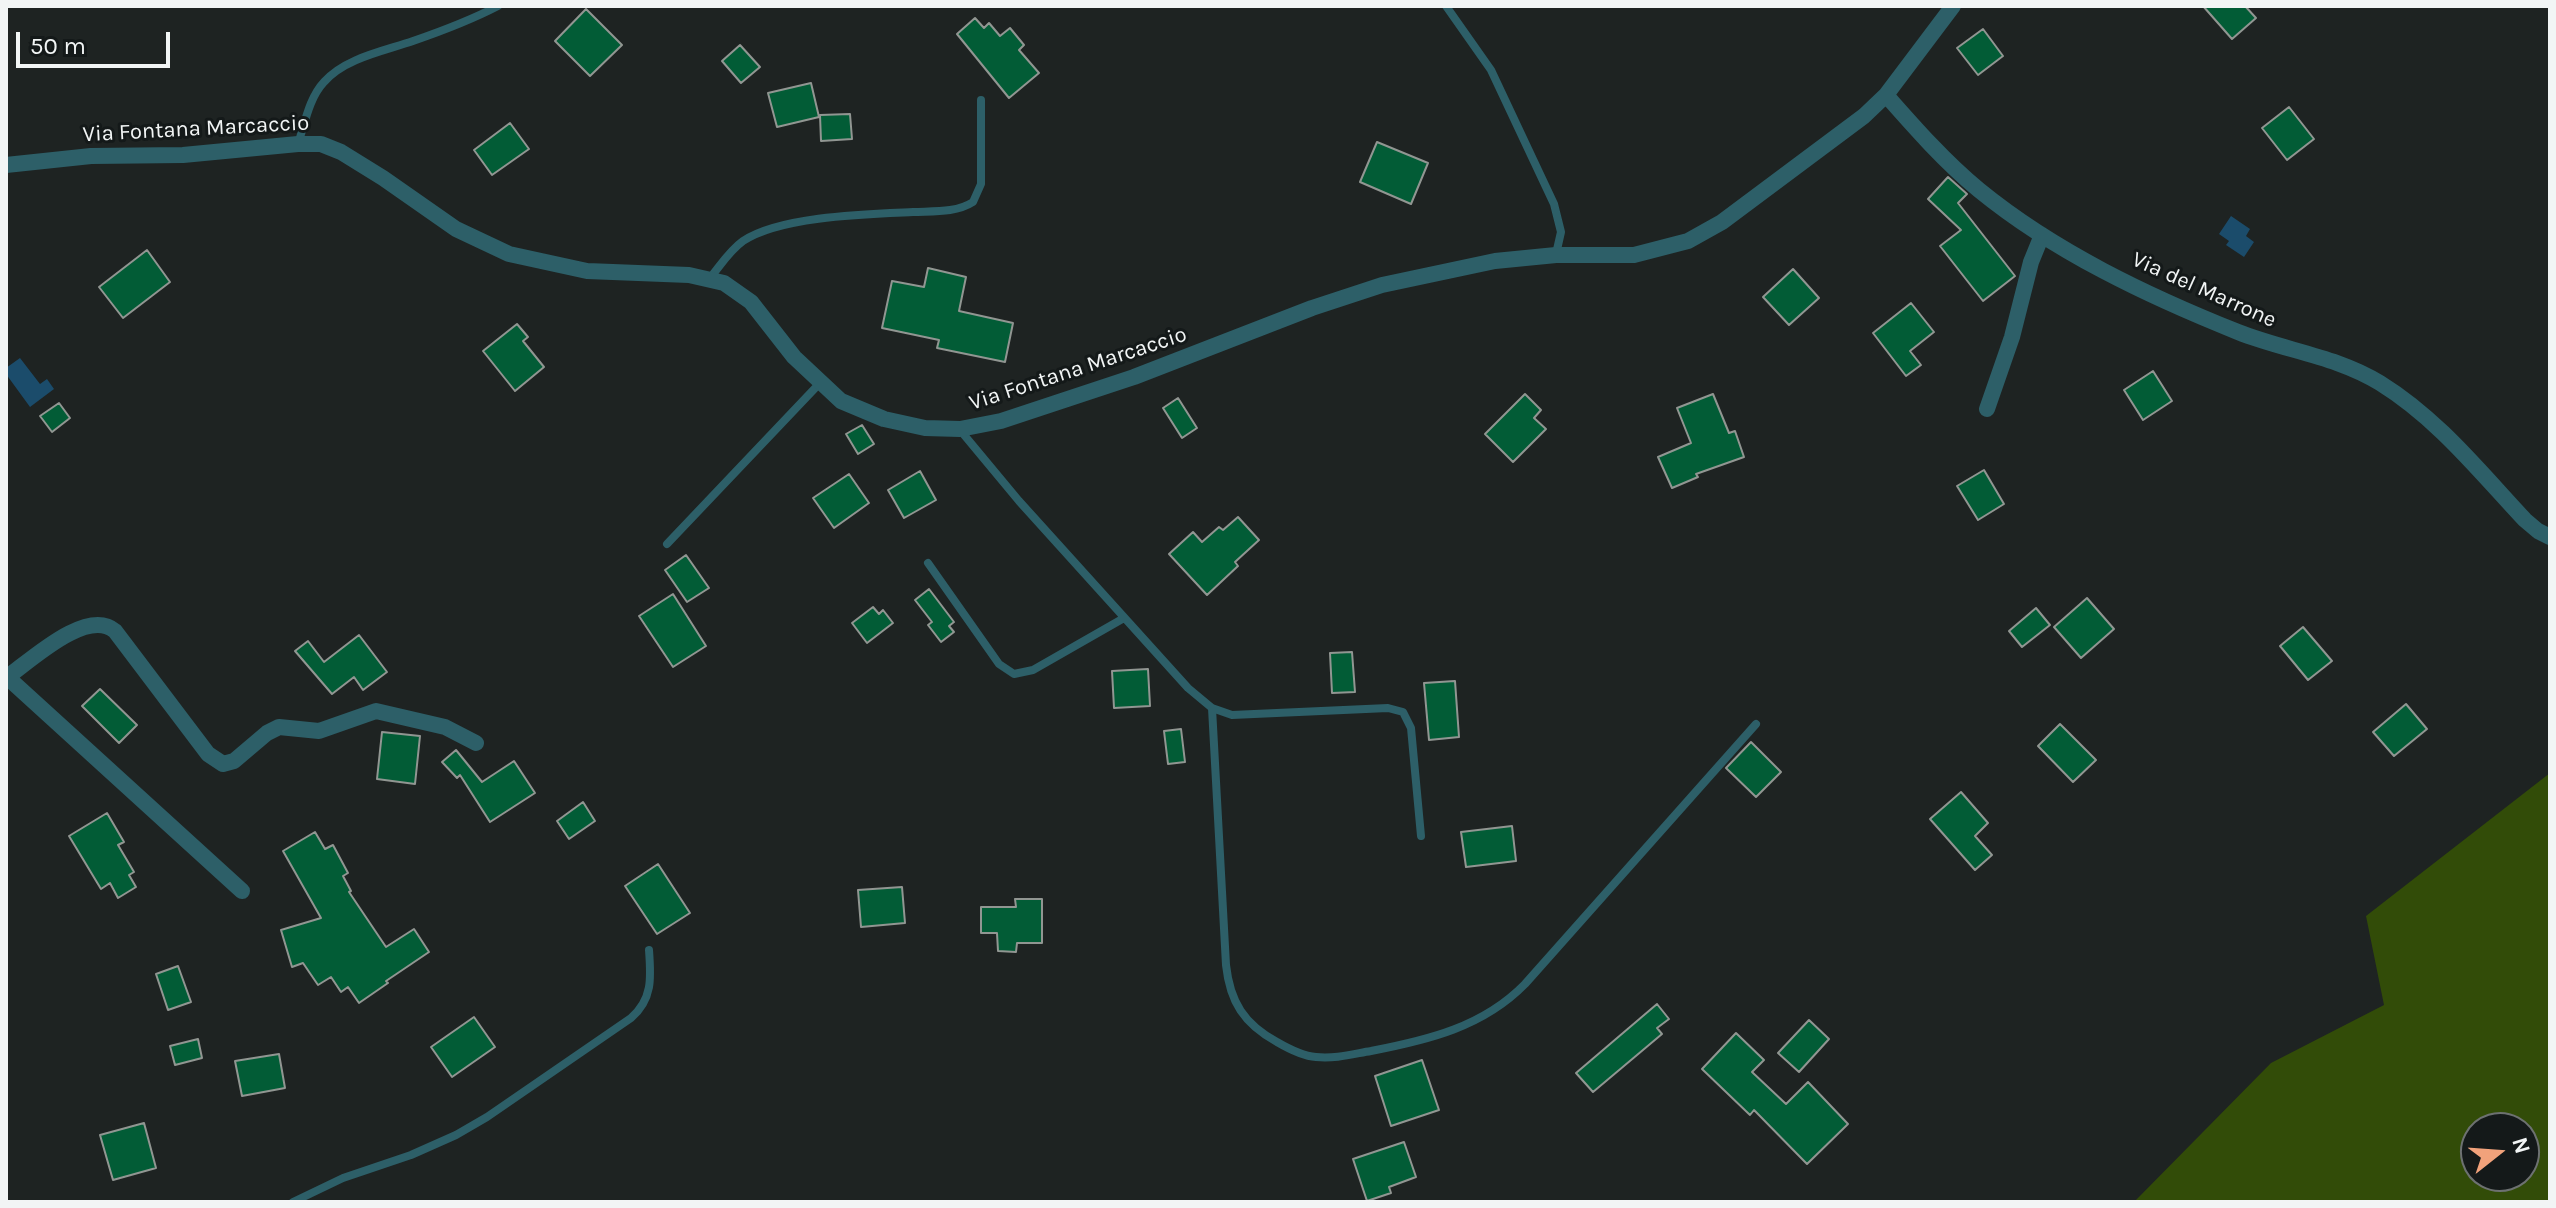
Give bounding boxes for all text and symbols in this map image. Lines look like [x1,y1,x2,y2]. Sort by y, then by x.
scale bar [20,16,174,66]
text: 50 m [30,32,86,60]
street label: Via Fontana Marcaccio [82,110,310,148]
street label: Via del Marrone [2128,246,2280,334]
street label: Via Fontana Marcaccio [966,321,1190,417]
north arrow [2460,1112,2540,1192]
text: N [2506,1134,2536,1157]

